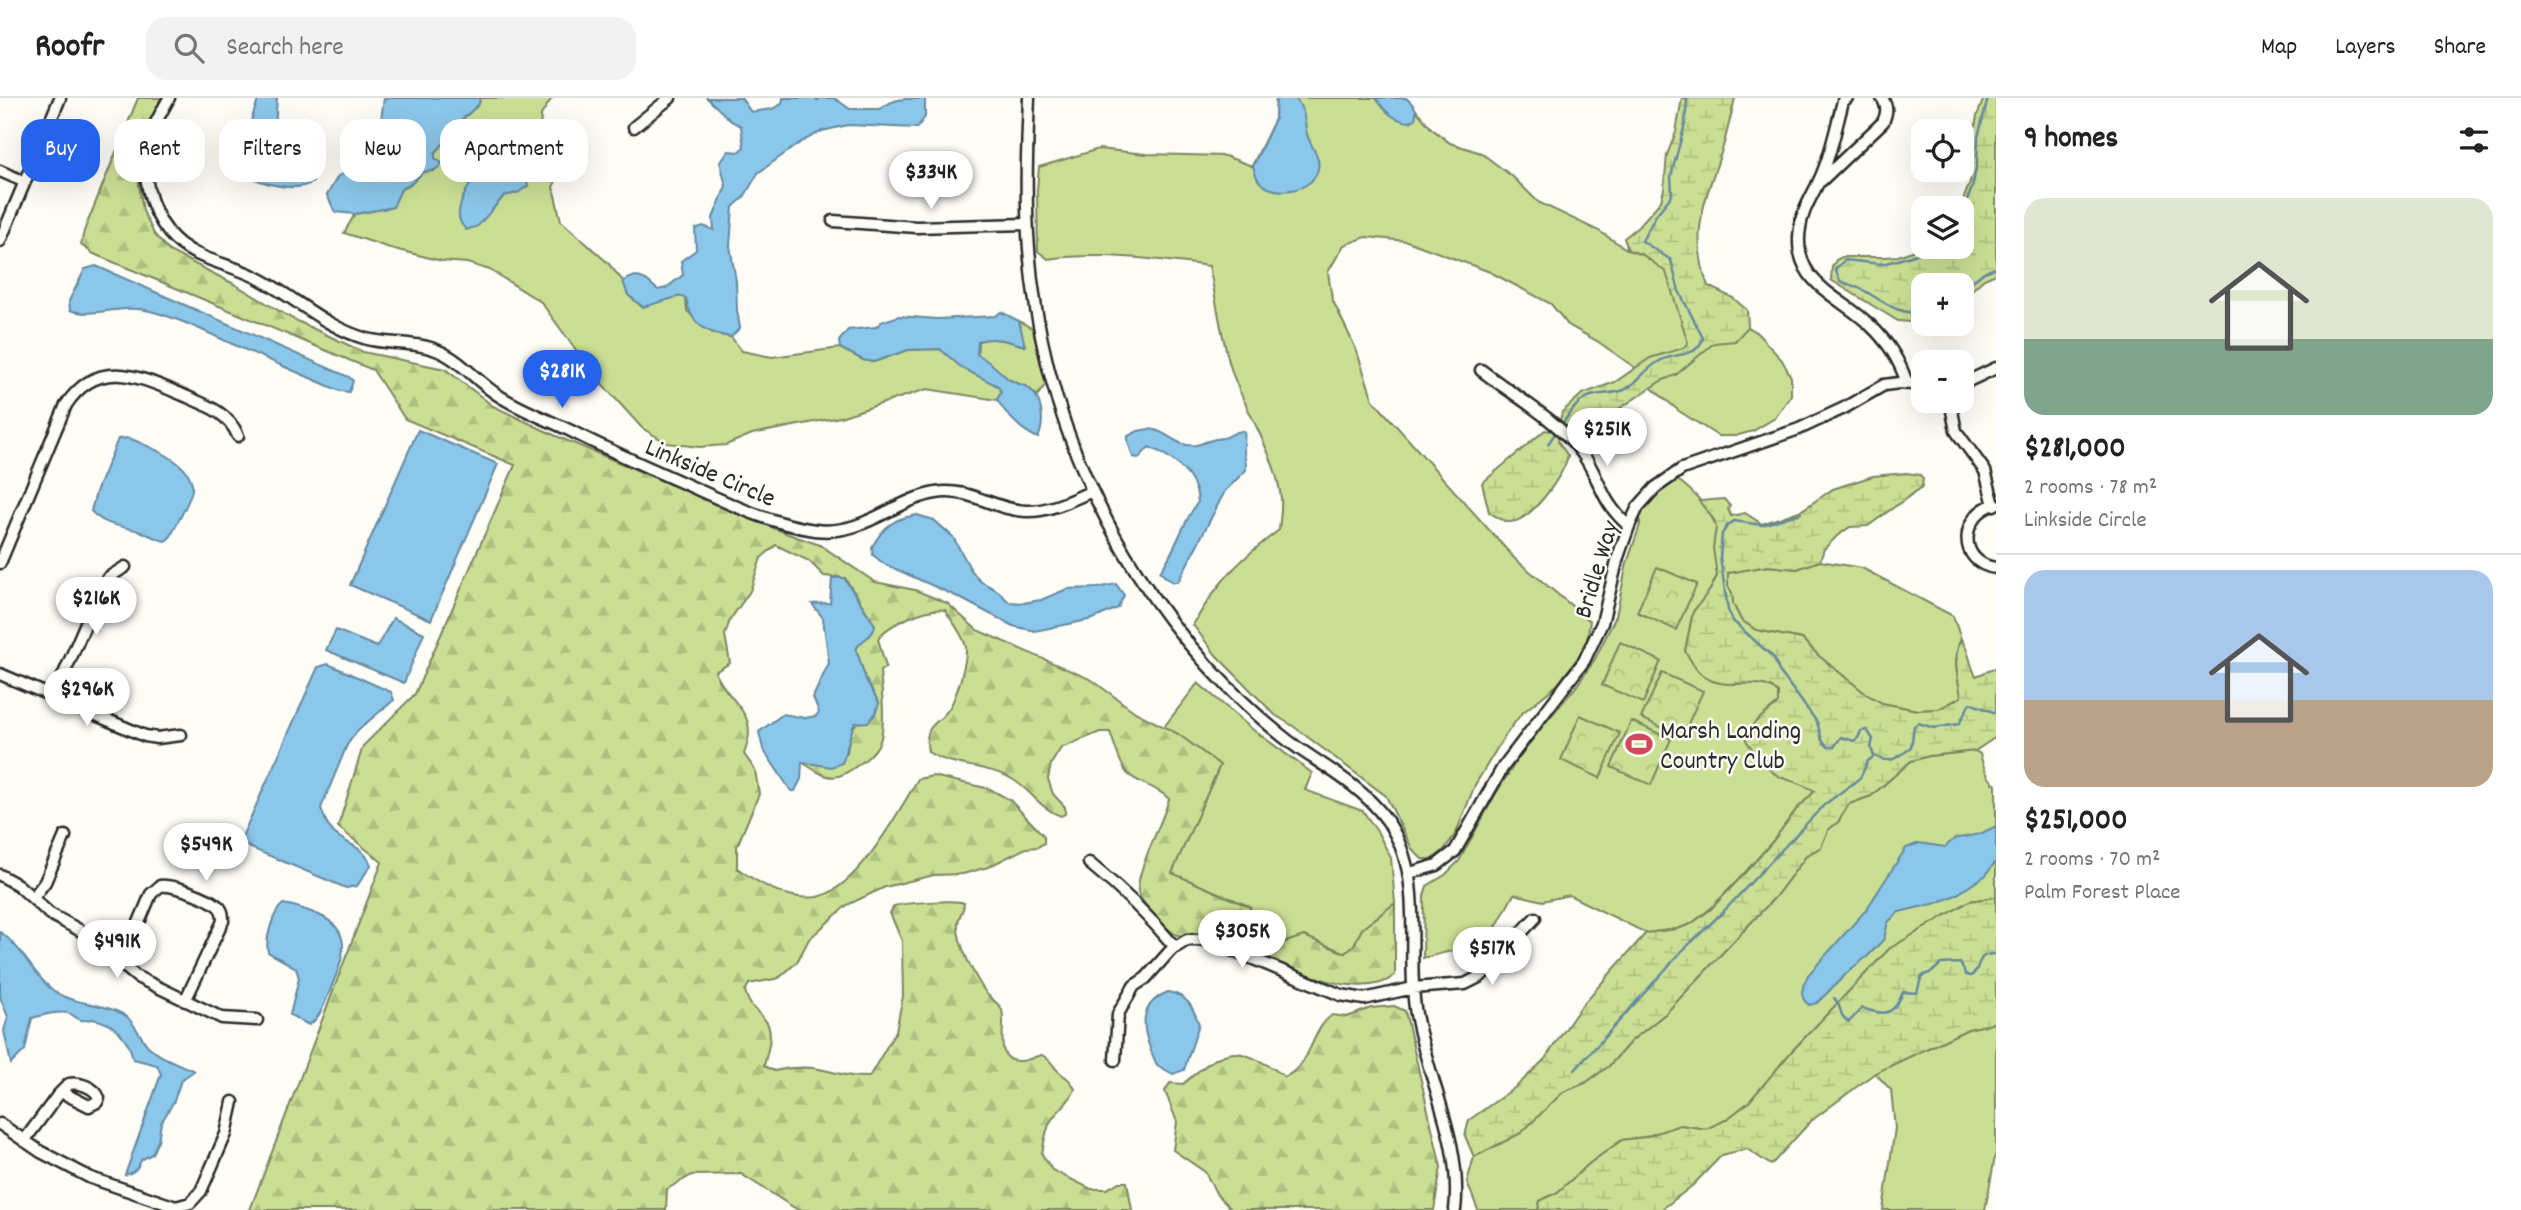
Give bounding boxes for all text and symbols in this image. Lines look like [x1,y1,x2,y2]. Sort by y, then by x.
search box [146,17,636,80]
text: Roofr [35,25,104,72]
icon: search [170,29,208,67]
text: Search here [226,30,344,67]
text: Map [2261,31,2297,65]
text: Layers [2335,31,2396,65]
text: Share [2434,31,2486,65]
chip: Buy [21,119,100,182]
chip: Rent [114,119,205,182]
chip: Filters [219,119,326,182]
chip: New [340,119,426,182]
chip: Apartment [440,119,588,182]
map controls [1911,119,1974,413]
button: locate [1911,119,1974,182]
text: 9 homes [2024,119,2118,162]
icon: filters [2455,121,2493,159]
pin: $334K [882,152,980,211]
text: $334K [905,157,957,190]
button: layers [1911,196,1974,259]
icon: home [2196,243,2322,369]
button: + [1911,273,1974,336]
pin: $281K [513,350,611,410]
button: − [1911,350,1974,413]
text: $281K [539,356,585,389]
pin: $251K [1558,408,1656,468]
text: $251K [1583,414,1631,447]
text: $281,000 [2024,429,2126,472]
street label: Linkside Circle [639,430,781,518]
text: 2 rooms · 78 m² [2024,472,2157,505]
text: Linkside Circle [2024,505,2147,538]
street label: Bridle Way [1566,516,1631,623]
pin: $216K [47,578,145,637]
text: $216K [72,583,120,616]
icon: home [2196,615,2322,741]
pin: $296K [38,668,136,728]
text: $296K [60,674,114,707]
place label: Marsh Landing Country Club [1660,714,1801,781]
sports icon: Marsh Landing Country Club [1624,729,1654,759]
text: $251,000 [2024,801,2128,844]
pin: $549K [157,824,255,883]
text: $549K [179,829,233,862]
text: 2 rooms · 70 m² [2024,844,2160,877]
text: Palm Forest Place [2024,877,2180,910]
pin: $305K [1193,910,1291,970]
text: $305K [1214,916,1270,949]
pin: $491K [68,920,166,980]
text: $491K [93,926,141,959]
pin: $517K [1443,928,1541,987]
text: $517K [1469,933,1515,966]

